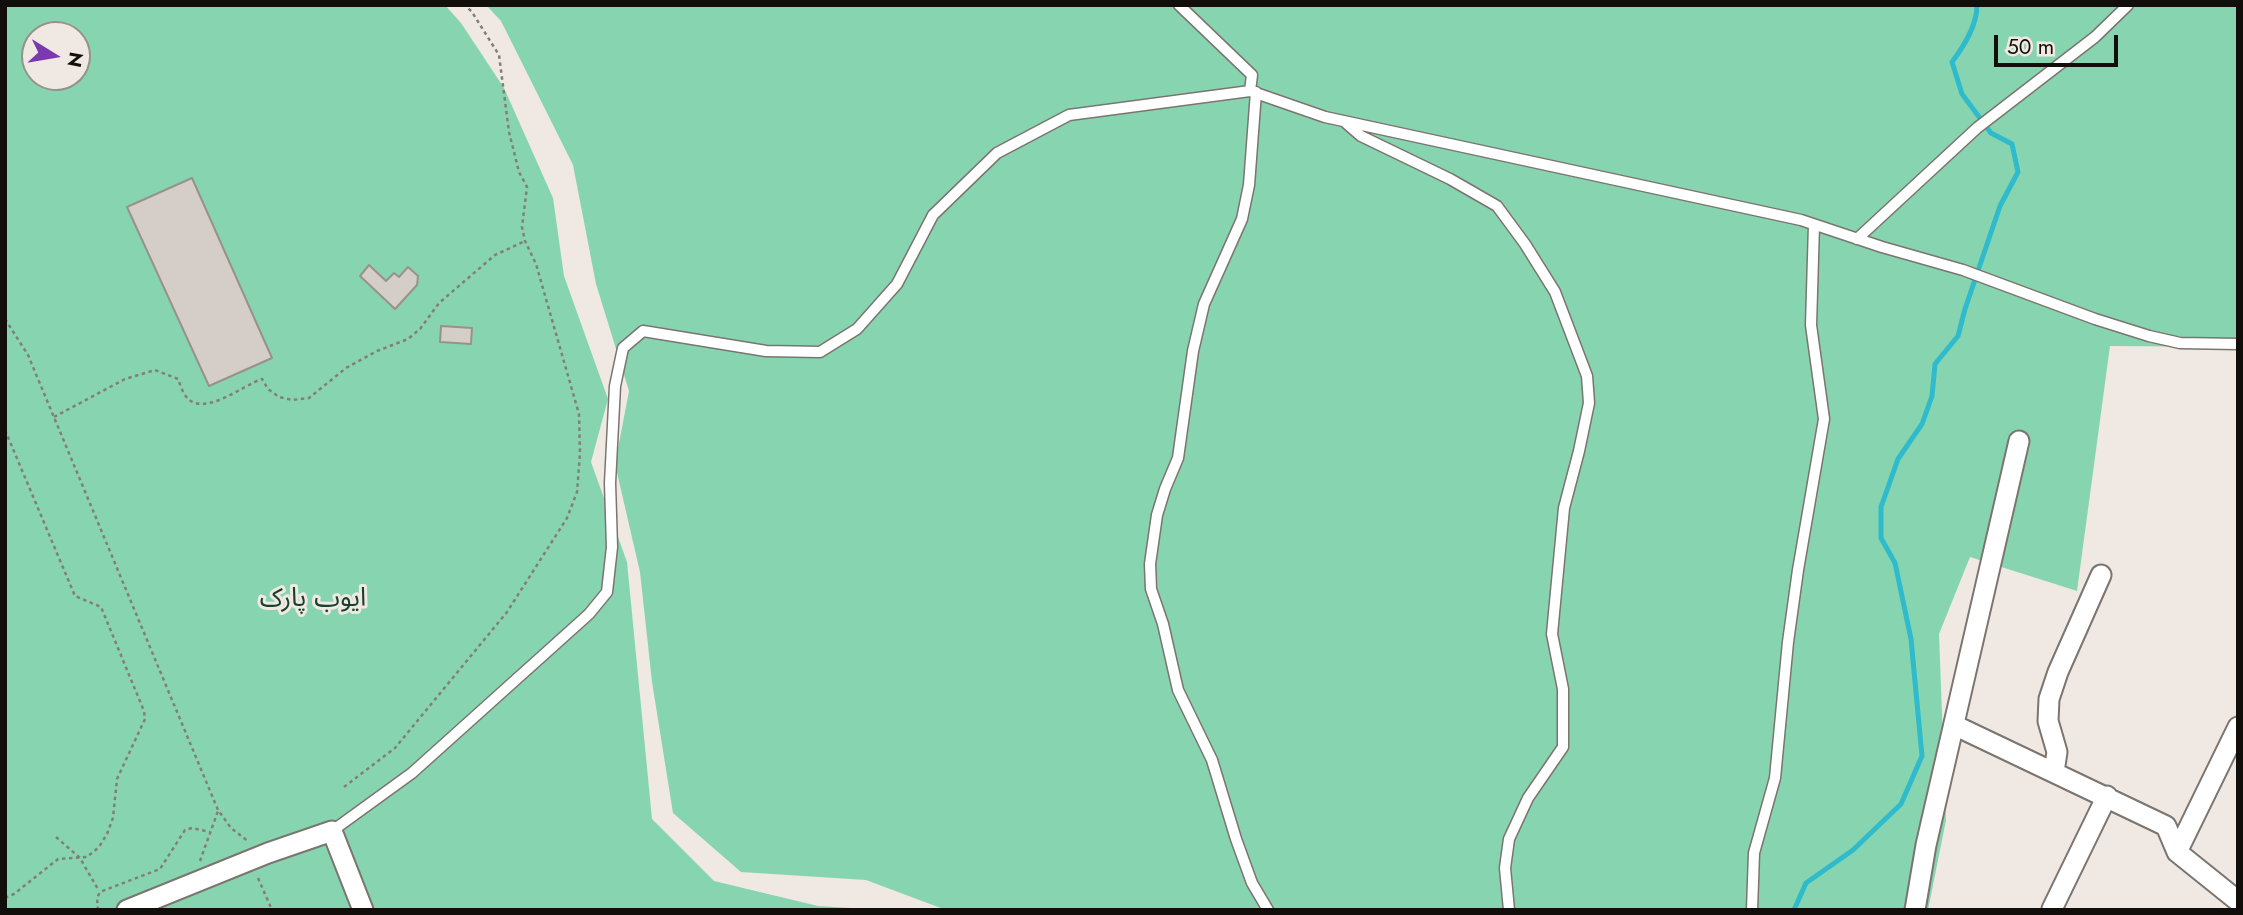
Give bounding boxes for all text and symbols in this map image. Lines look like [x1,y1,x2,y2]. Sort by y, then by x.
north arrow [21,21,91,91]
scale bar [1998,21,2122,65]
text: 50 m [2007,32,2054,62]
text: N [60,50,90,70]
park label: ایوب پارک [260,584,366,616]

